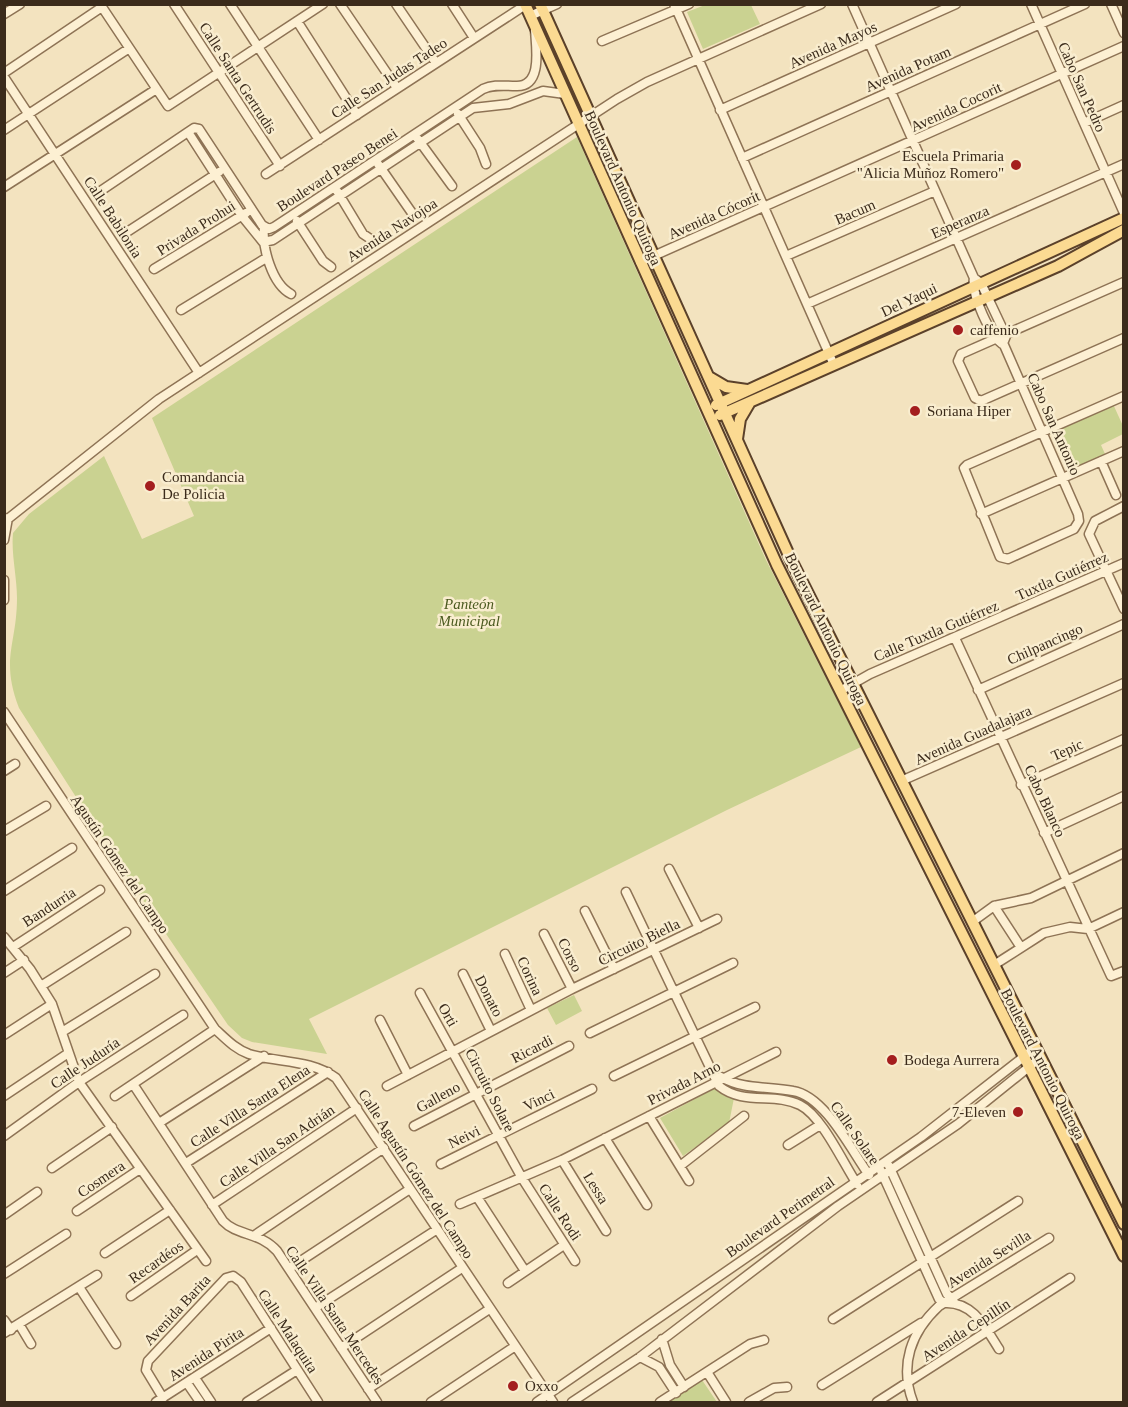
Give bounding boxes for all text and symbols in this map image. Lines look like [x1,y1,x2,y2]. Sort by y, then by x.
street label: Avenida Mayos [787,18,879,71]
street label: Calle Santa Gertrudis [196,19,280,137]
street label: Calle San Judas Tadeo [328,35,450,121]
street label: Cabo San Pedro [1055,40,1109,134]
street label: Avenida Potam [863,43,953,95]
street label: Avenida Cocorit [908,79,1005,135]
street label: Boulevard Antonio Quiroga [582,108,665,268]
street label: Boulevard Paseo Benei [274,125,400,215]
place label: Escuela Primaria "Alicia Muñoz Romero" [857,148,1004,181]
marker: Escuela Primaria "Alicia Muñoz Romero" [1009,158,1023,172]
street label: Calle Babilonia [81,173,145,261]
street label: Avenida Cócorit [666,187,763,242]
street label: Avenida Navojoa [344,195,440,265]
street label: Bacum [832,196,878,228]
street label: Privada Prohui [154,197,238,259]
street label: Esperanza [929,202,992,242]
street label: Del Yaqui [878,280,940,320]
place label: caffenio [970,322,1019,338]
marker: caffenio [951,323,965,337]
street label: Cabo San Antonio [1024,370,1084,478]
place label: Soriana Hiper [927,403,1011,419]
marker: Soriana Hiper [908,404,922,418]
place label: Comandancia De Policia [162,469,245,502]
marker: Comandancia De Policia [143,479,157,493]
street label: Tuxtla Gutiérrez [1014,548,1111,603]
street label: Boulevard Antonio Quiroga [782,550,870,708]
park label: Panteón Municipal [437,596,500,629]
street label: Calle Tuxtla Gutiérrez [871,597,1001,665]
street label: Chilpancingo [1005,620,1085,668]
street label: Avenida Guadalajara [912,702,1034,768]
street label: Tepic [1049,736,1086,764]
street label: Cabo Blanco [1021,762,1069,840]
street label: Agustín Gómez del Campo [68,792,172,936]
street label: Bandurria [19,884,79,930]
street label: Circuito Biella [596,915,683,969]
street label: Corso [555,935,585,975]
street label: Corina [514,954,546,998]
street label: Donato [472,973,506,1019]
street label: Boulevard Antonio Quiroga [998,986,1088,1143]
street label: Orti [435,1001,461,1029]
street label: Ricardi [509,1032,555,1066]
street label: Calle Juduría [48,1034,123,1092]
street label: Circuito Solare [462,1046,518,1135]
place label: Bodega Aurrera [904,1052,1000,1068]
marker: Bodega Aurrera [885,1053,899,1067]
street label: Privada Arno [645,1058,723,1108]
street label: Calle Villa Santa Elena [187,1061,313,1151]
street label: Galleno [413,1078,463,1116]
street label: Calle Agustín Gómez del Campo [355,1086,477,1262]
street label: Vinci [521,1086,557,1114]
street label: Calle Solare [827,1098,883,1168]
street label: Calle Villa San Adrián [217,1101,338,1190]
place label: 7-Eleven [952,1104,1007,1120]
marker: 7-Eleven [1011,1105,1025,1119]
street label: Neivi [446,1123,482,1151]
street label: Cosmera [74,1157,128,1201]
street label: Lessa [580,1169,612,1207]
street label: Boulevard Perimetral [723,1174,837,1260]
street label: Calle Rodi [536,1181,584,1243]
street label: Avenida Sevilla [944,1227,1034,1291]
street label: Recardéos [126,1237,186,1286]
street label: Calle Villa Santa Mercedes [283,1243,387,1387]
street label: Avenida Barita [140,1271,214,1348]
street label: Calle Malaquita [255,1286,321,1376]
street label: Avenida Cepillín [919,1295,1013,1364]
street label: Avenida Pirita [166,1324,247,1384]
place label: Oxxo [525,1378,558,1394]
marker: Oxxo [506,1379,520,1393]

